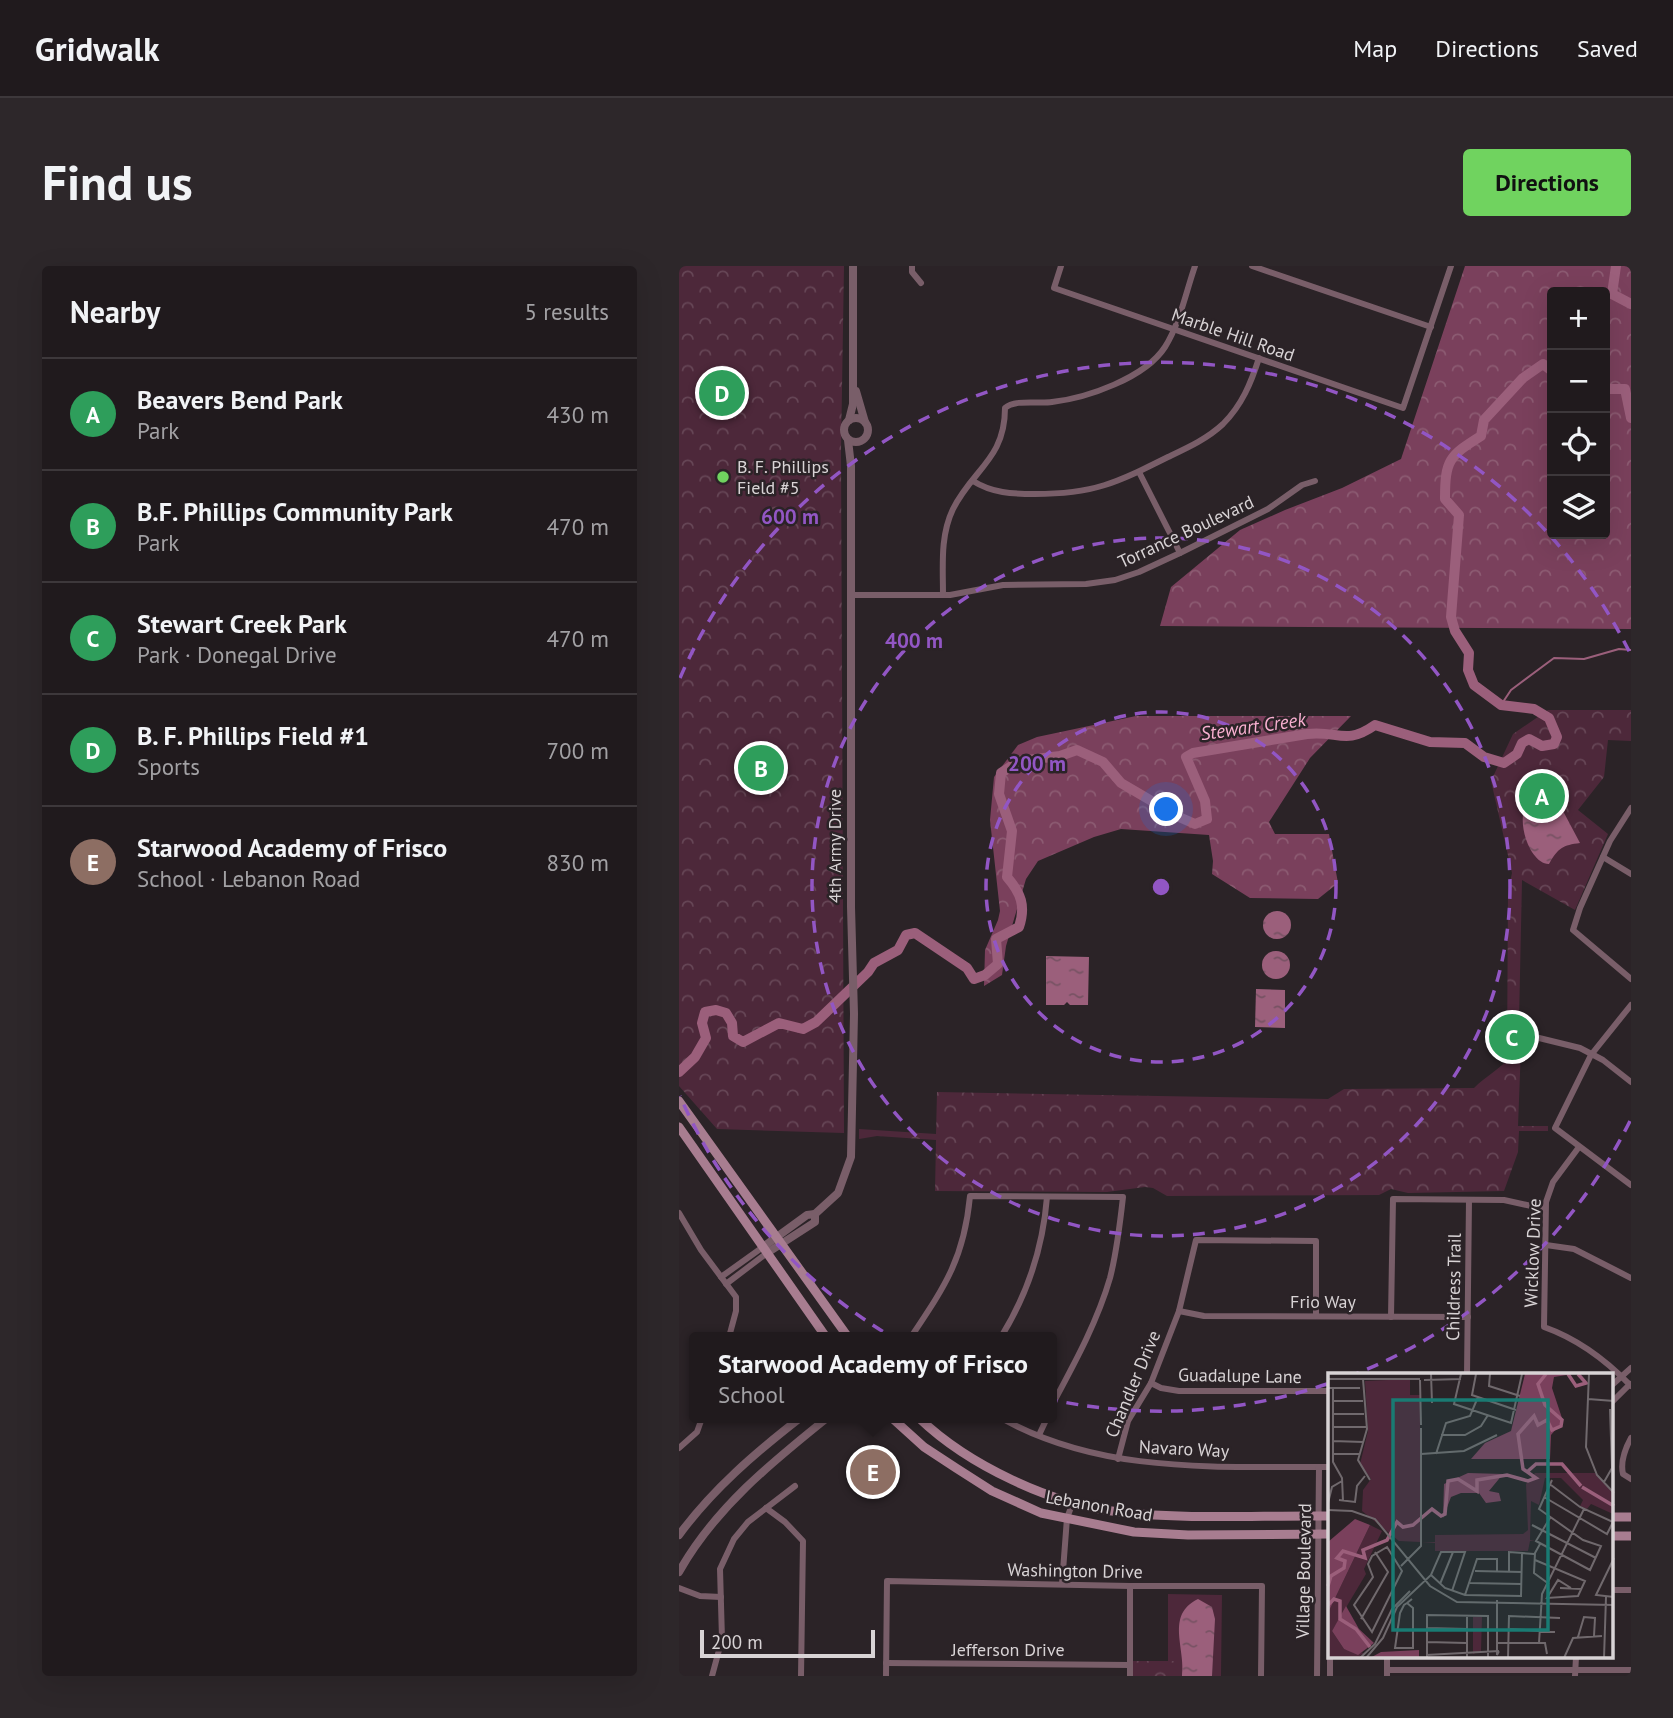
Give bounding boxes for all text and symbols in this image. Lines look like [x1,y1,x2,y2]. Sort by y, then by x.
text: Gridwalk [35,27,159,70]
text: Map [1353,33,1397,64]
text: Directions [1435,33,1539,64]
text: Saved [1577,33,1638,64]
button: Directions [1463,149,1631,216]
text: Find us [42,150,193,214]
map controls [1547,287,1610,539]
button: + [1547,287,1610,350]
text: Nearby [70,292,160,331]
text: 5 results [525,297,609,326]
street label: Marble Hill Road [1169,303,1298,366]
button: − [1547,350,1610,413]
pin: D [699,367,745,419]
text: Beavers Bend Park [137,383,343,416]
text: A [86,400,100,429]
text: 430 m [547,400,609,429]
button: locate [1547,413,1610,476]
text: Park [137,416,179,445]
place label: B. F. Phillips Field #5 [737,455,829,499]
marker: B. F. Phillips Field #5 [715,469,731,485]
button: layers [1547,476,1610,539]
street label: Torrance Boulevard [1114,490,1257,573]
text: B.F. Phillips Community Park [137,495,453,528]
text: 600 m [761,503,819,530]
text: B [86,512,100,541]
text: 470 m [547,512,609,541]
text: Park [137,528,179,557]
text: Stewart Creek Park [137,607,347,640]
text: C [87,624,99,653]
text: 470 m [547,624,609,653]
text: 400 m [885,627,943,654]
text: Park · Donegal Drive [137,640,337,669]
water label: Stewart Creek [1199,707,1309,745]
text: B. F. Phillips Field #1 [137,719,369,752]
text: D [86,736,100,765]
text: 700 m [547,736,609,765]
pin: B [738,742,784,794]
text: 200 m [1008,750,1066,777]
text: Sports [137,752,200,781]
pin: A [1519,770,1565,822]
street label: 4th Army Drive [823,789,846,903]
your location [1149,792,1183,826]
text: Starwood Academy of Frisco [137,831,447,864]
text: E [87,848,99,877]
text: 830 m [547,848,609,877]
text: School · Lebanon Road [137,864,360,893]
centre of rings [1149,875,1173,899]
pin: C [1489,1011,1535,1063]
street label: Wicklow Drive [1519,1198,1546,1308]
street label: Childress Trail [1441,1232,1466,1341]
street label: Frio Way [1290,1290,1357,1313]
street label: Chandler Drive [1100,1327,1165,1441]
popup [689,1332,1057,1423]
text: Starwood Academy of Frisco [718,1347,1028,1380]
street label: Guadalupe Lane [1178,1363,1302,1388]
inset map [1328,1373,1613,1658]
text: School [718,1380,784,1409]
street label: Navaro Way [1138,1435,1230,1462]
pin: E [850,1446,896,1498]
street label: Lebanon Road [1044,1485,1154,1526]
street label: Village Boulevard [1291,1503,1316,1640]
street label: Washington Drive [1007,1558,1143,1583]
scale bar [700,1627,875,1659]
text: 200 m [711,1630,763,1654]
street label: Jefferson Drive [950,1638,1065,1661]

